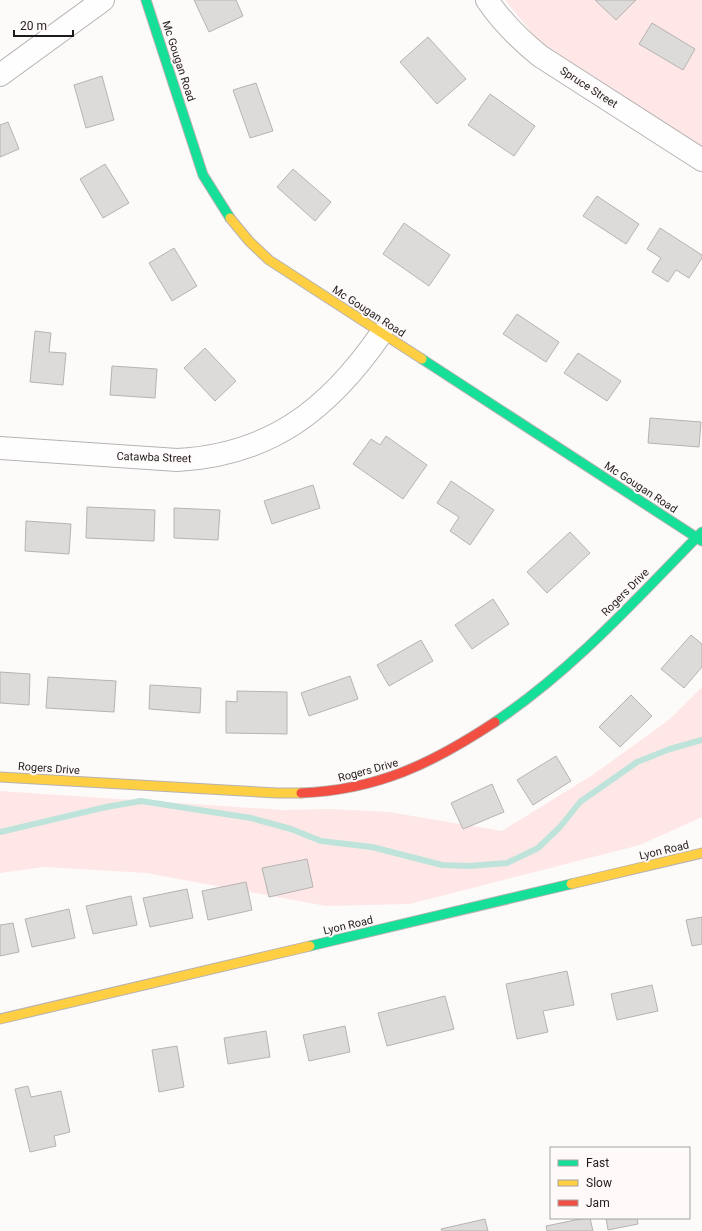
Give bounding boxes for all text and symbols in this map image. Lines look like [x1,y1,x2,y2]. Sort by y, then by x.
scale bar [14,12,73,38]
text: 20 m [20,19,47,33]
street label: Mc Gougan Road [159,19,198,103]
street label: Spruce Street [558,64,620,111]
street label: Mc Gougan Road [330,283,408,340]
street label: Catawba Street [116,450,192,465]
street label: Mc Gougan Road [602,459,680,516]
street label: Rogers Drive [599,566,652,619]
street label: Rogers Drive [337,756,400,785]
street label: Rogers Drive [18,760,80,777]
street label: Lyon Road [638,838,690,863]
street label: Lyon Road [322,913,374,938]
legend [550,1147,690,1219]
text: Fast [586,1156,609,1170]
text: Slow [586,1176,612,1190]
text: Jam [586,1196,610,1210]

